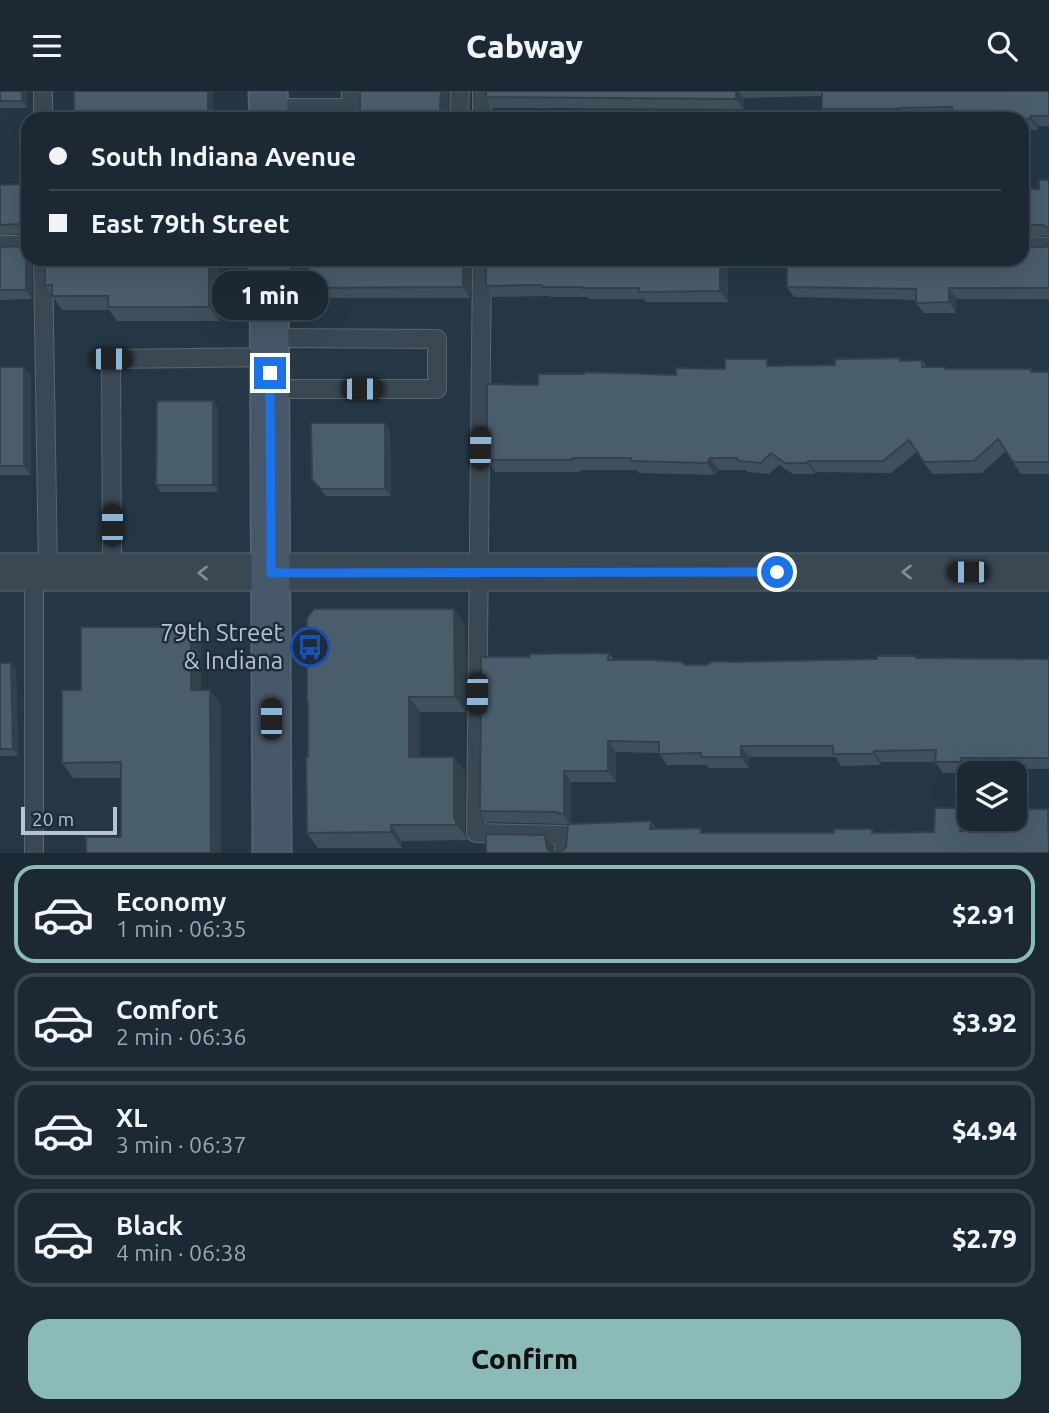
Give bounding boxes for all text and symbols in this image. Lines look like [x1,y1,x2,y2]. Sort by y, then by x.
icon: menu [28,27,66,65]
icon: search [983,27,1021,65]
text: Cabway [466,28,583,64]
text: South Indiana Avenue [91,142,356,171]
text: East 79th Street [91,209,290,238]
callout: 1 min [212,271,328,321]
text: 1 min [241,283,299,308]
car [91,349,133,370]
route end [254,357,286,389]
car [342,379,384,400]
car [470,427,491,469]
car [102,504,123,546]
route start [761,556,793,588]
car [948,562,990,583]
one-way arrow [902,564,912,580]
one-way arrow [197,565,208,581]
place label: 79th Street & Indiana [160,619,284,674]
bus stop icon: 79th Street & Indiana [289,626,331,668]
car [467,673,488,715]
car [261,698,282,740]
map controls [957,761,1027,831]
button: layers [957,761,1027,831]
scale bar [21,804,117,836]
text: 20 m [32,808,74,830]
icon: car [32,883,95,946]
text: Economy [116,887,226,916]
text: $2.91 [952,900,1017,929]
text: 1 min · 06:35 [116,916,247,941]
icon: car [32,991,95,1054]
text: Comfort [116,995,219,1024]
text: $3.92 [952,1008,1017,1037]
text: 2 min · 06:36 [116,1024,247,1049]
icon: car [32,1099,95,1162]
text: XL [116,1103,147,1132]
text: $4.94 [952,1116,1017,1145]
text: 3 min · 06:37 [116,1132,247,1157]
icon: car [32,1207,95,1270]
text: Black [116,1211,183,1240]
text: $2.79 [952,1224,1017,1253]
text: 4 min · 06:38 [116,1240,247,1265]
button: Confirm [28,1319,1021,1399]

